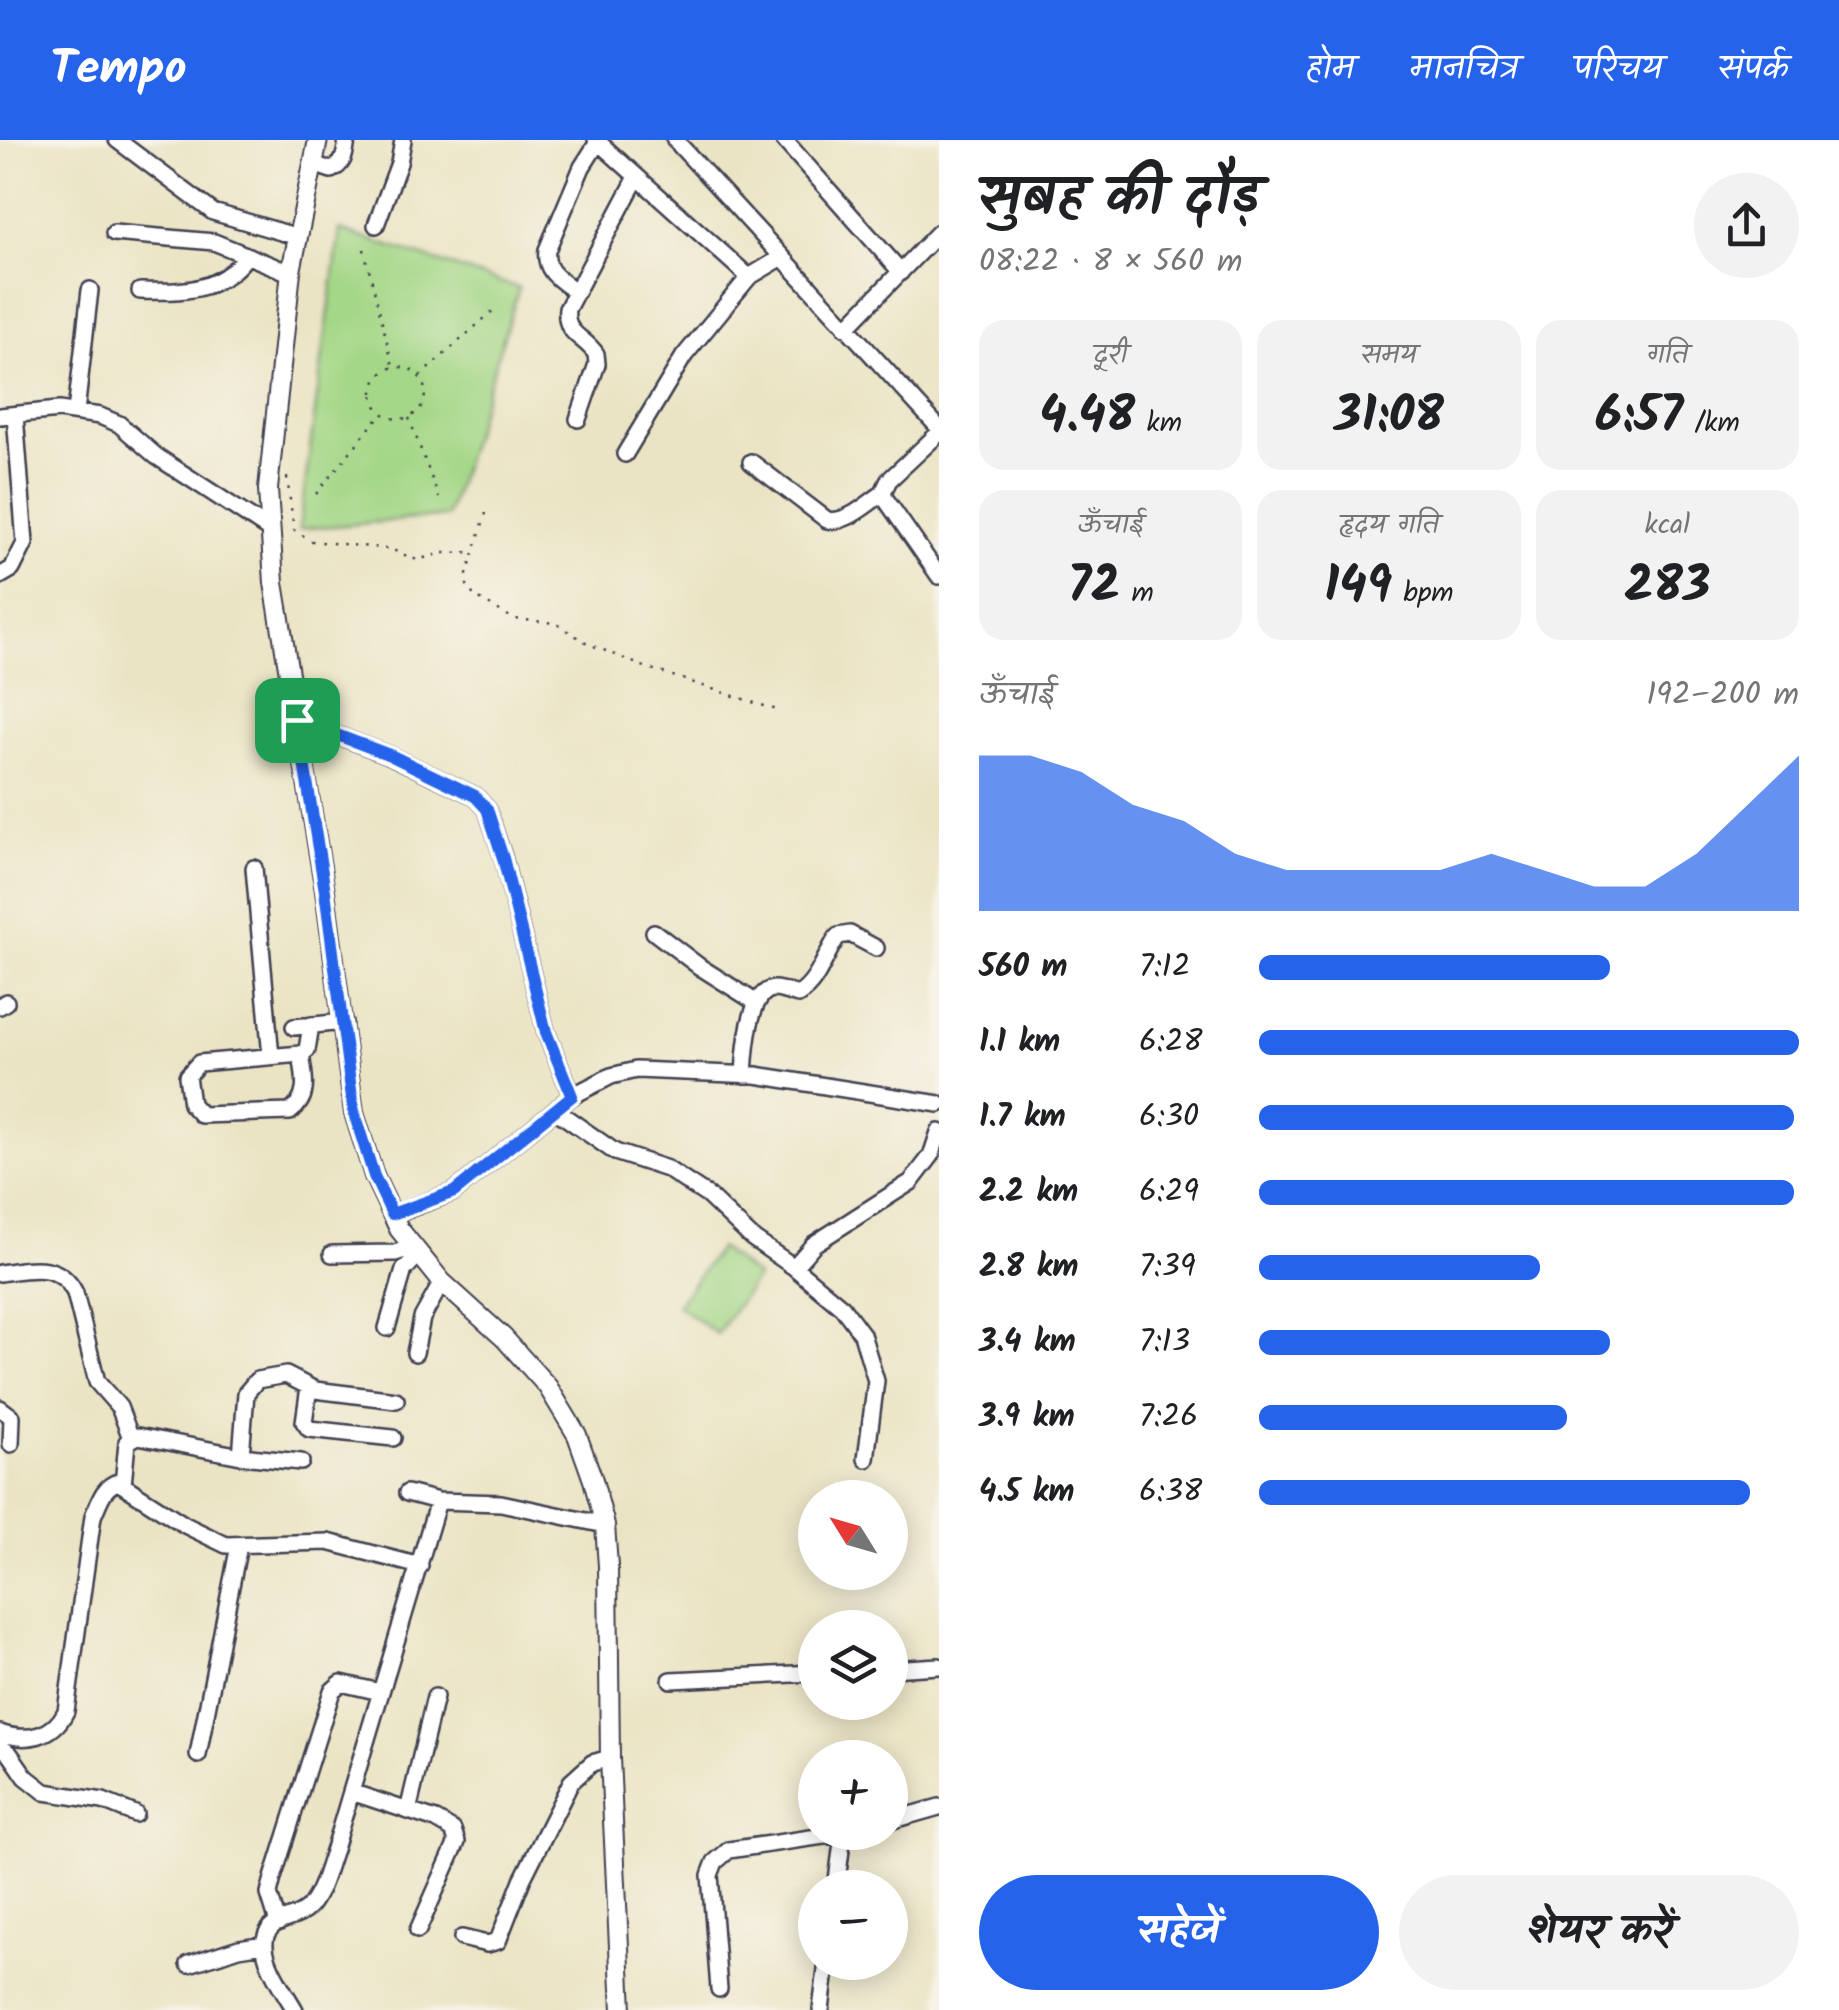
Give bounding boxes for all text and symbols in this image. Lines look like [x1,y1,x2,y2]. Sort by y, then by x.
text: Tempo [50,32,187,108]
text: होम [1306,42,1355,98]
text: मानचित्र [1410,42,1518,98]
text: परिचय [1573,42,1663,98]
text: संपर्क [1718,42,1789,98]
text: सुबह की दौड़ [979,156,1260,243]
button: share [1694,173,1799,278]
text: 08:22 · 8 × 560 m [979,237,1242,288]
text: दूरी [1094,333,1128,378]
text: समय [1361,333,1417,378]
text: गति [1646,333,1688,378]
text: 4.48 [1039,378,1135,458]
text: 31:08 [1334,378,1444,458]
text: 6:57 [1595,378,1683,458]
text: km [1135,401,1182,446]
text: /km [1683,401,1740,446]
text: ऊँचाई [1077,503,1144,548]
text: हृदय गति [1339,503,1439,548]
text: kcal [1645,503,1690,548]
text: 72 [1068,548,1120,628]
text: 149 [1324,548,1392,628]
text: 283 [1624,548,1710,628]
text: m [1120,571,1154,616]
text: bpm [1392,571,1454,616]
text: ऊँचाई [979,670,1055,721]
text: 192–200 m [1646,670,1799,721]
pin [255,678,340,763]
icon: arrive [270,693,325,748]
text: 560 m [979,942,1067,993]
text: 7:12 [1139,942,1190,993]
text: 1.1 km [979,1017,1060,1068]
text: 6:28 [1139,1017,1203,1068]
text: 1.7 km [979,1092,1066,1143]
text: 6:30 [1139,1092,1199,1143]
text: 2.2 km [979,1167,1078,1218]
text: 6:29 [1139,1167,1199,1218]
text: 2.8 km [979,1242,1078,1293]
text: 7:39 [1139,1242,1196,1293]
text: 3.4 km [979,1317,1076,1368]
text: 7:13 [1139,1317,1190,1368]
text: 3.9 km [979,1392,1075,1443]
text: 7:26 [1139,1392,1198,1443]
text: 4.5 km [979,1467,1075,1518]
text: 6:38 [1139,1467,1202,1518]
north arrow [798,1480,908,1590]
map controls [798,1480,908,1980]
button: layers [798,1610,908,1720]
button: + [798,1740,908,1850]
button: − [798,1870,908,1980]
button: सहेजें [979,1875,1379,1990]
button: शेयर करें [1399,1875,1799,1990]

